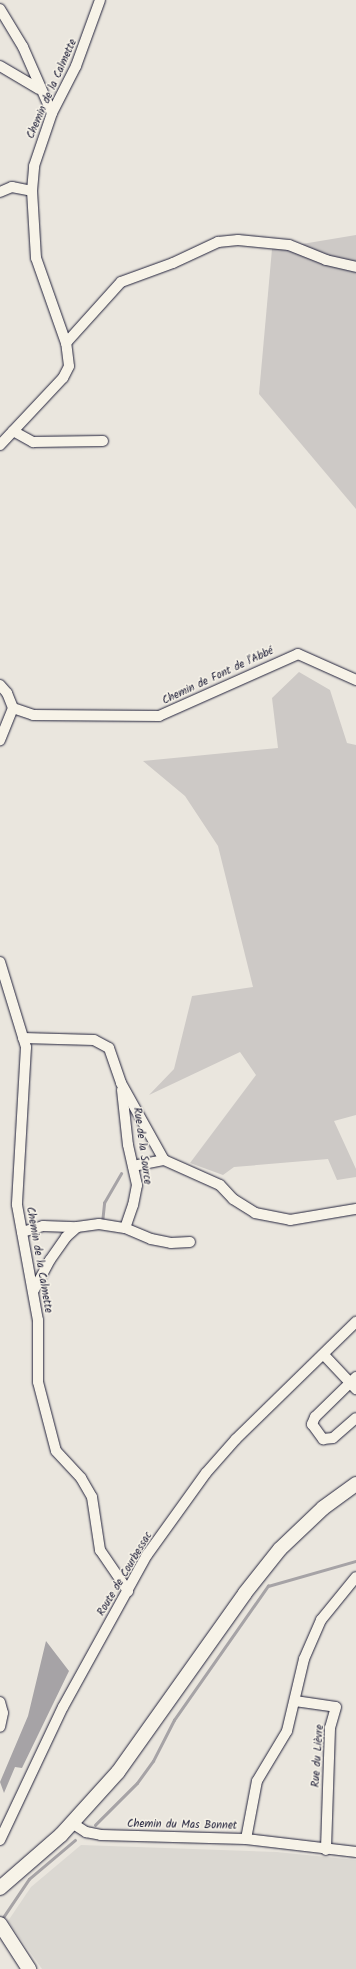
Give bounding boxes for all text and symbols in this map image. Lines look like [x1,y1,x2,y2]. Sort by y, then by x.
street label: Chemin de la Calmette [24,37,80,141]
street label: Chemin de Font de l'Abbé [160,644,276,708]
street label: Rue de la Source [130,1107,154,1185]
street label: Chemin de la Calmette [23,1206,55,1314]
street label: Route de Courbessac [95,1530,155,1618]
street label: Rue du Lièvre [309,1724,327,1788]
street label: Chemin du Mas Bonnet [127,1817,237,1833]

